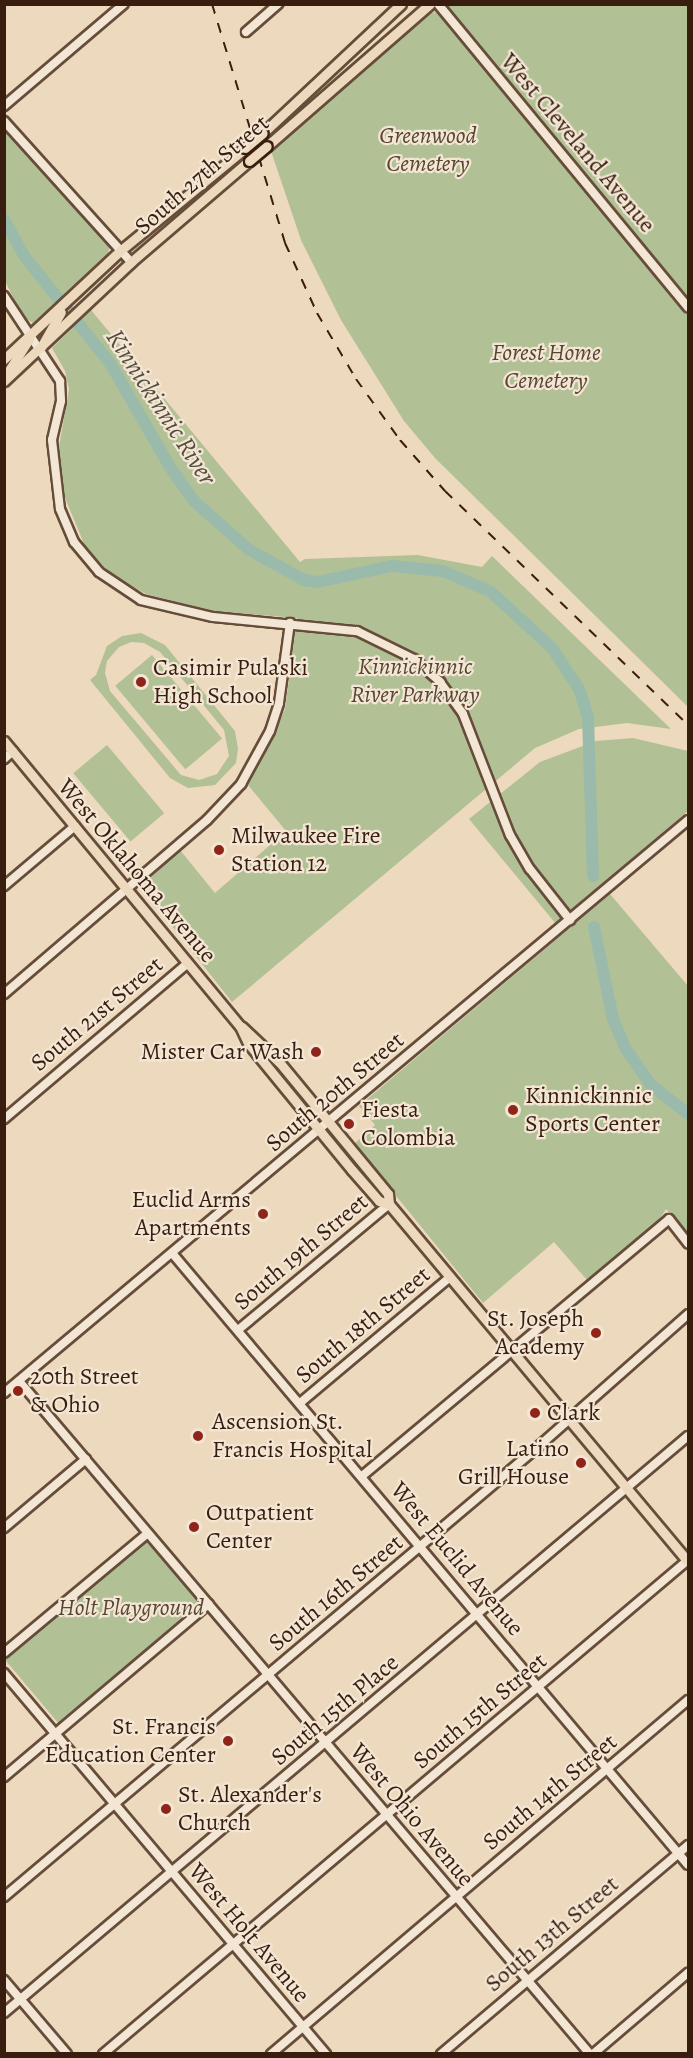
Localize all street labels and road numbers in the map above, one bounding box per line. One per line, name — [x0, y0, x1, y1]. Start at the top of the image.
street label: West Cleveland Avenue — [494, 47, 662, 239]
street label: South 27th Street — [129, 109, 275, 241]
street label: West Oklahoma Avenue — [52, 773, 222, 969]
street label: South 21st Street — [25, 950, 169, 1078]
street label: South 20th Street — [260, 1026, 410, 1158]
street label: South 19th Street — [228, 1188, 374, 1316]
street label: South 18th Street — [290, 1260, 436, 1390]
street label: West Euclid Avenue — [384, 1476, 530, 1642]
street label: South 16th Street — [263, 1528, 409, 1658]
street label: South 15th Street — [407, 1647, 553, 1775]
street label: South 15th Place — [265, 1648, 405, 1772]
street label: South 14th Street — [477, 1728, 623, 1856]
street label: West Ohio Avenue — [344, 1738, 480, 1892]
street label: West Holt Avenue — [182, 1857, 316, 2009]
street label: South 13th Street — [479, 1870, 625, 1998]

